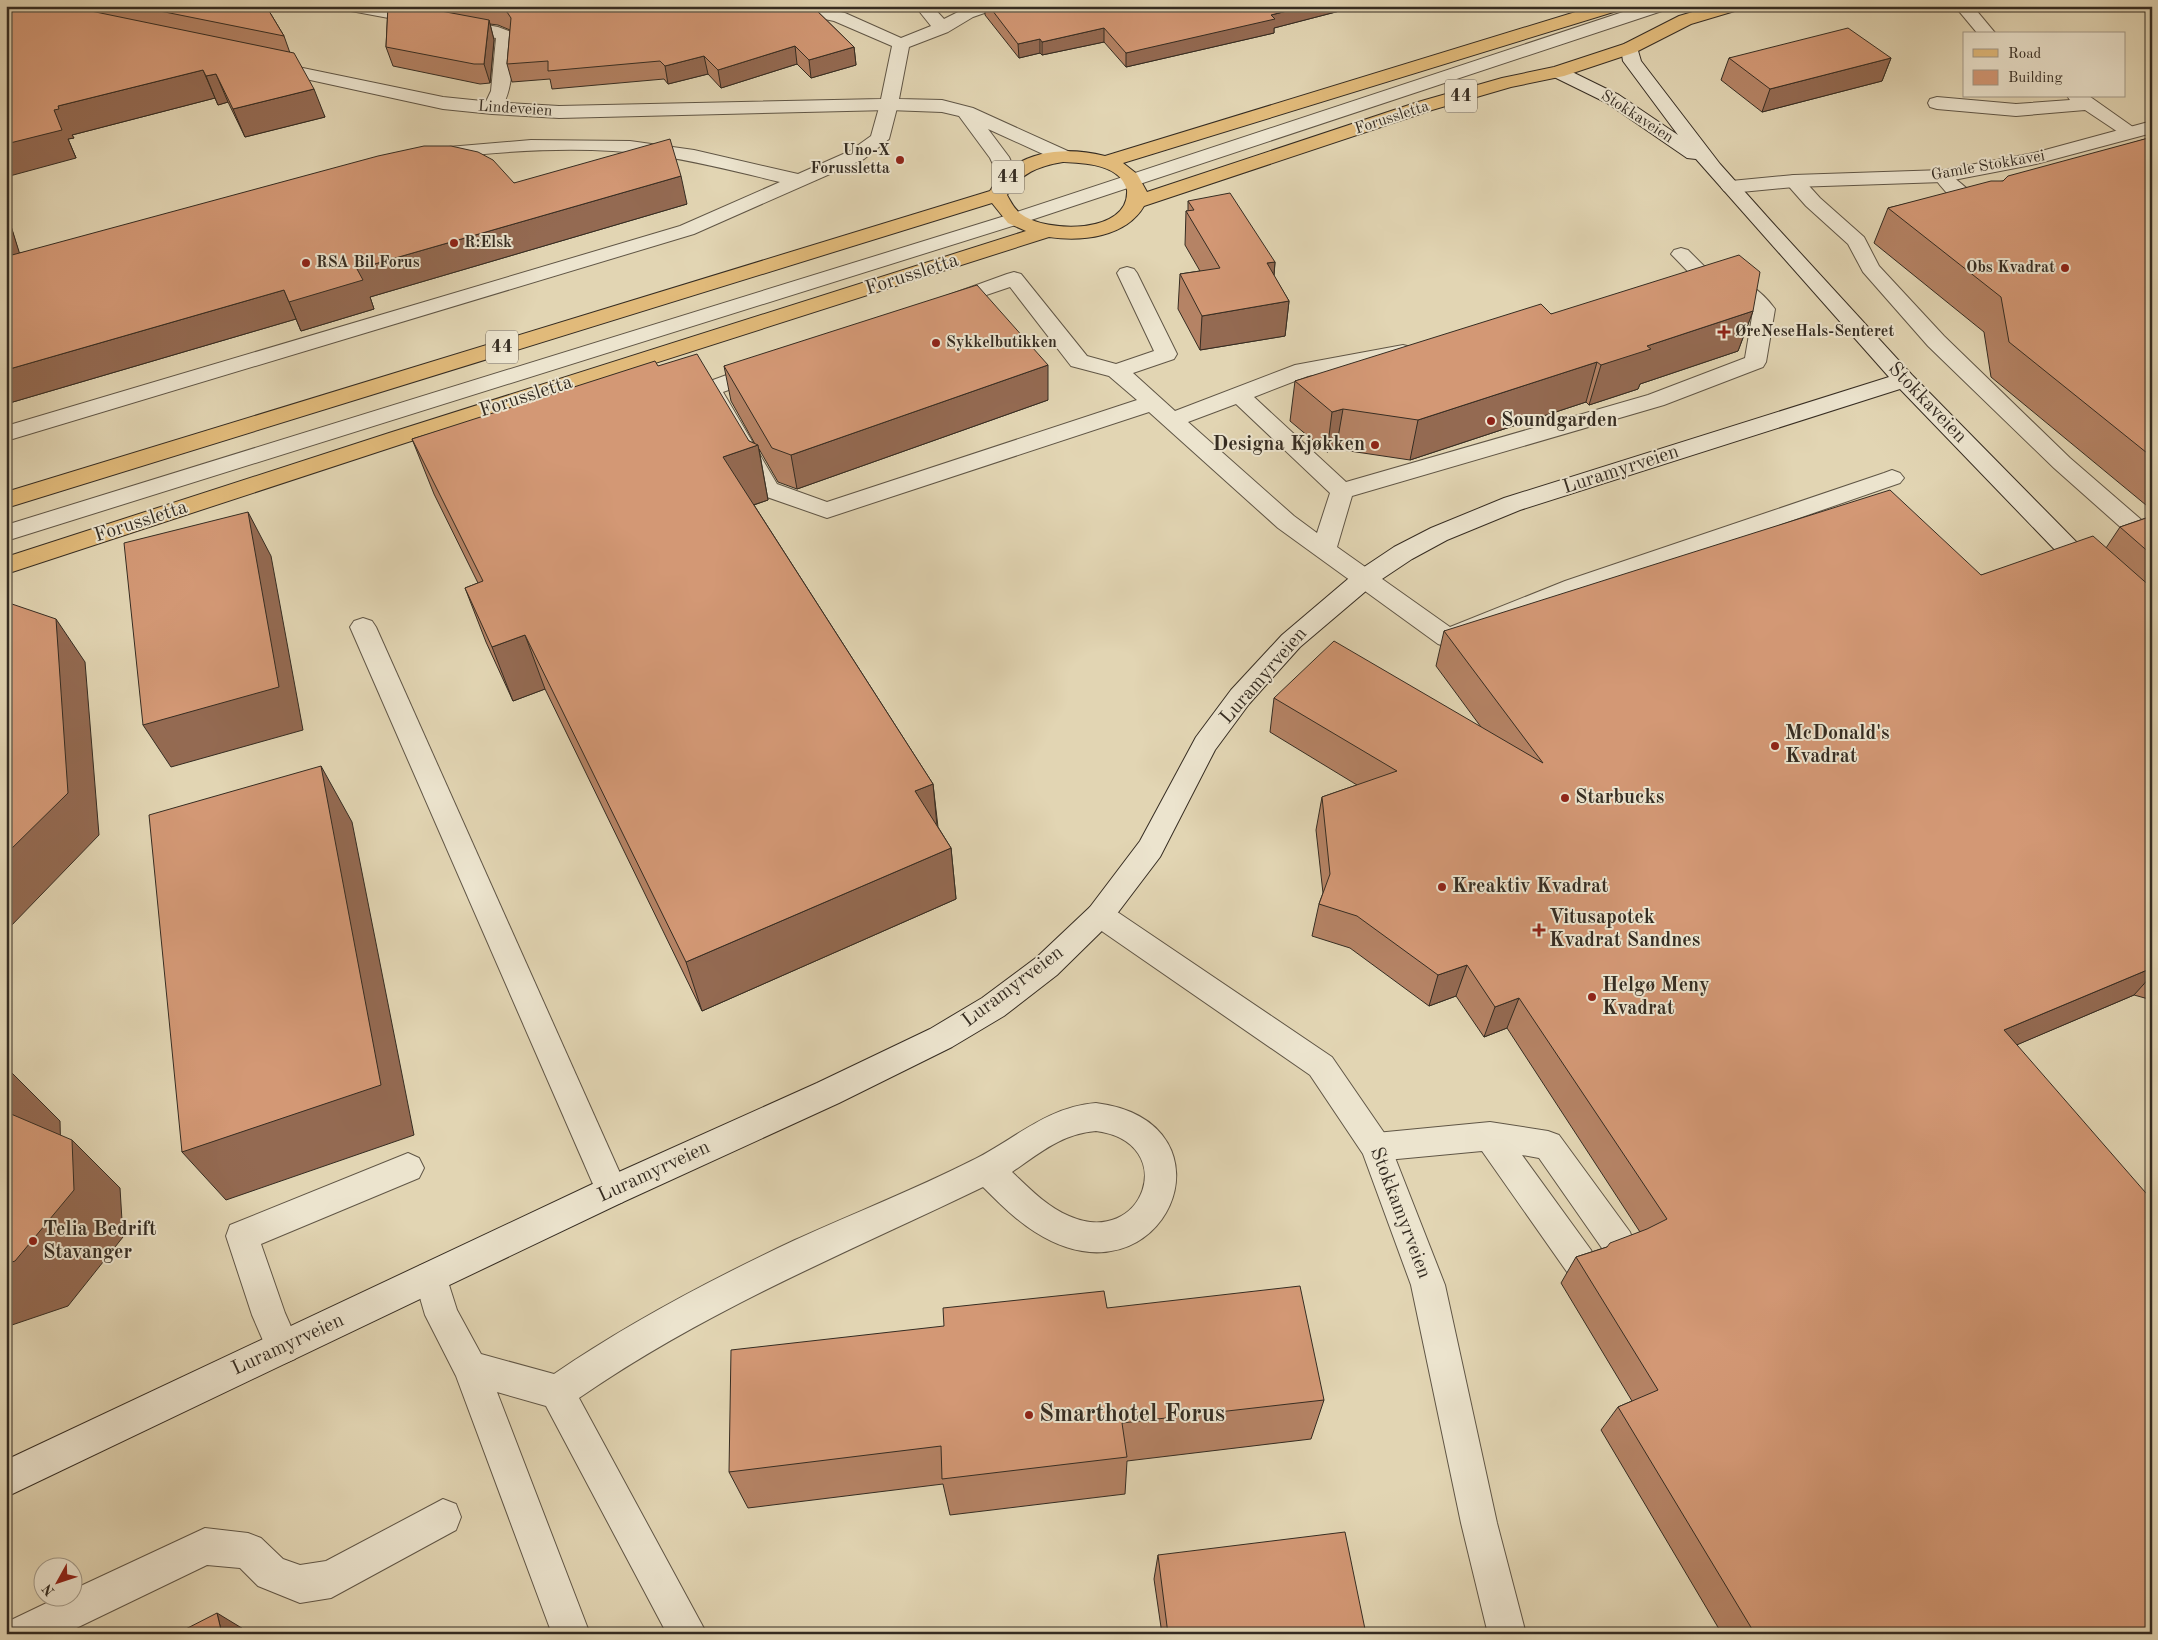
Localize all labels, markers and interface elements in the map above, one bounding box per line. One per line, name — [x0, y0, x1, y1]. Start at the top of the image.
legend — [1963, 32, 2126, 98]
text: Road — [2008, 47, 2042, 62]
text: Building — [2008, 71, 2063, 86]
road number: 44 — [1445, 80, 1477, 112]
street label: Stokkaveien — [1598, 88, 1676, 146]
street label: Lindeveien — [477, 98, 553, 120]
street label: Forussletta — [1353, 98, 1431, 138]
place label: Uno-X Forussletta — [810, 143, 890, 177]
street label: Gamle Stokkavei — [1930, 148, 2046, 184]
marker: Uno-X Forussletta — [894, 154, 906, 166]
road number: 44 — [992, 160, 1024, 193]
place label: R:Elsk — [464, 235, 512, 251]
marker: R:Elsk — [448, 237, 460, 249]
street label: Forussletta — [863, 251, 961, 299]
place label: RSA Bil Forus — [316, 255, 420, 271]
marker: RSA Bil Forus — [300, 257, 312, 269]
place label: Obs Kvadrat — [1966, 260, 2055, 276]
marker: Obs Kvadrat — [2059, 262, 2071, 274]
place label: ØreNeseHals-Senteret — [1735, 324, 1894, 340]
marker: ØreNeseHals-Senteret — [1717, 325, 1731, 339]
road number: 44 — [486, 331, 518, 364]
place label: Sykkelbutikken — [946, 335, 1057, 351]
marker: Sykkelbutikken — [930, 337, 942, 349]
street label: Stokkaveien — [1884, 359, 1970, 447]
street label: Forussletta — [477, 373, 575, 421]
place label: Soundgarden — [1501, 411, 1618, 431]
marker: Soundgarden — [1485, 415, 1497, 427]
place label: Designa Kjøkken — [1213, 435, 1365, 455]
marker: Designa Kjøkken — [1369, 439, 1381, 451]
street label: Luramyrveien — [1560, 442, 1682, 498]
street label: Forussletta — [92, 498, 190, 546]
street label: Luramyrveien — [1217, 624, 1311, 728]
place label: McDonald's Kvadrat — [1785, 724, 1890, 767]
marker: McDonald's Kvadrat — [1769, 740, 1781, 752]
place label: Starbucks — [1575, 788, 1664, 808]
marker: Starbucks — [1559, 792, 1571, 804]
place label: Kreaktiv Kvadrat — [1452, 877, 1608, 897]
marker: Kreaktiv Kvadrat — [1436, 881, 1448, 893]
place label: Vitusapotek Kvadrat Sandnes — [1549, 908, 1700, 951]
marker: Vitusapotek Kvadrat Sandnes — [1533, 924, 1545, 936]
street label: Luramyrveien — [959, 942, 1068, 1031]
place label: Helgø Meny Kvadrat — [1602, 976, 1710, 1019]
marker: Helgø Meny Kvadrat — [1586, 991, 1598, 1003]
street label: Luramyrveien — [595, 1137, 713, 1207]
street label: Stokkamyrveien — [1366, 1145, 1434, 1282]
place label: Telia Bedrift Stavanger — [43, 1220, 157, 1263]
marker: Telia Bedrift Stavanger — [27, 1235, 39, 1247]
street label: Luramyrveien — [229, 1310, 347, 1380]
place label: Smarthotel Forus — [1039, 1403, 1225, 1427]
marker: Smarthotel Forus — [1023, 1409, 1035, 1421]
north arrow — [32, 1558, 82, 1608]
text: N — [40, 1581, 58, 1598]

